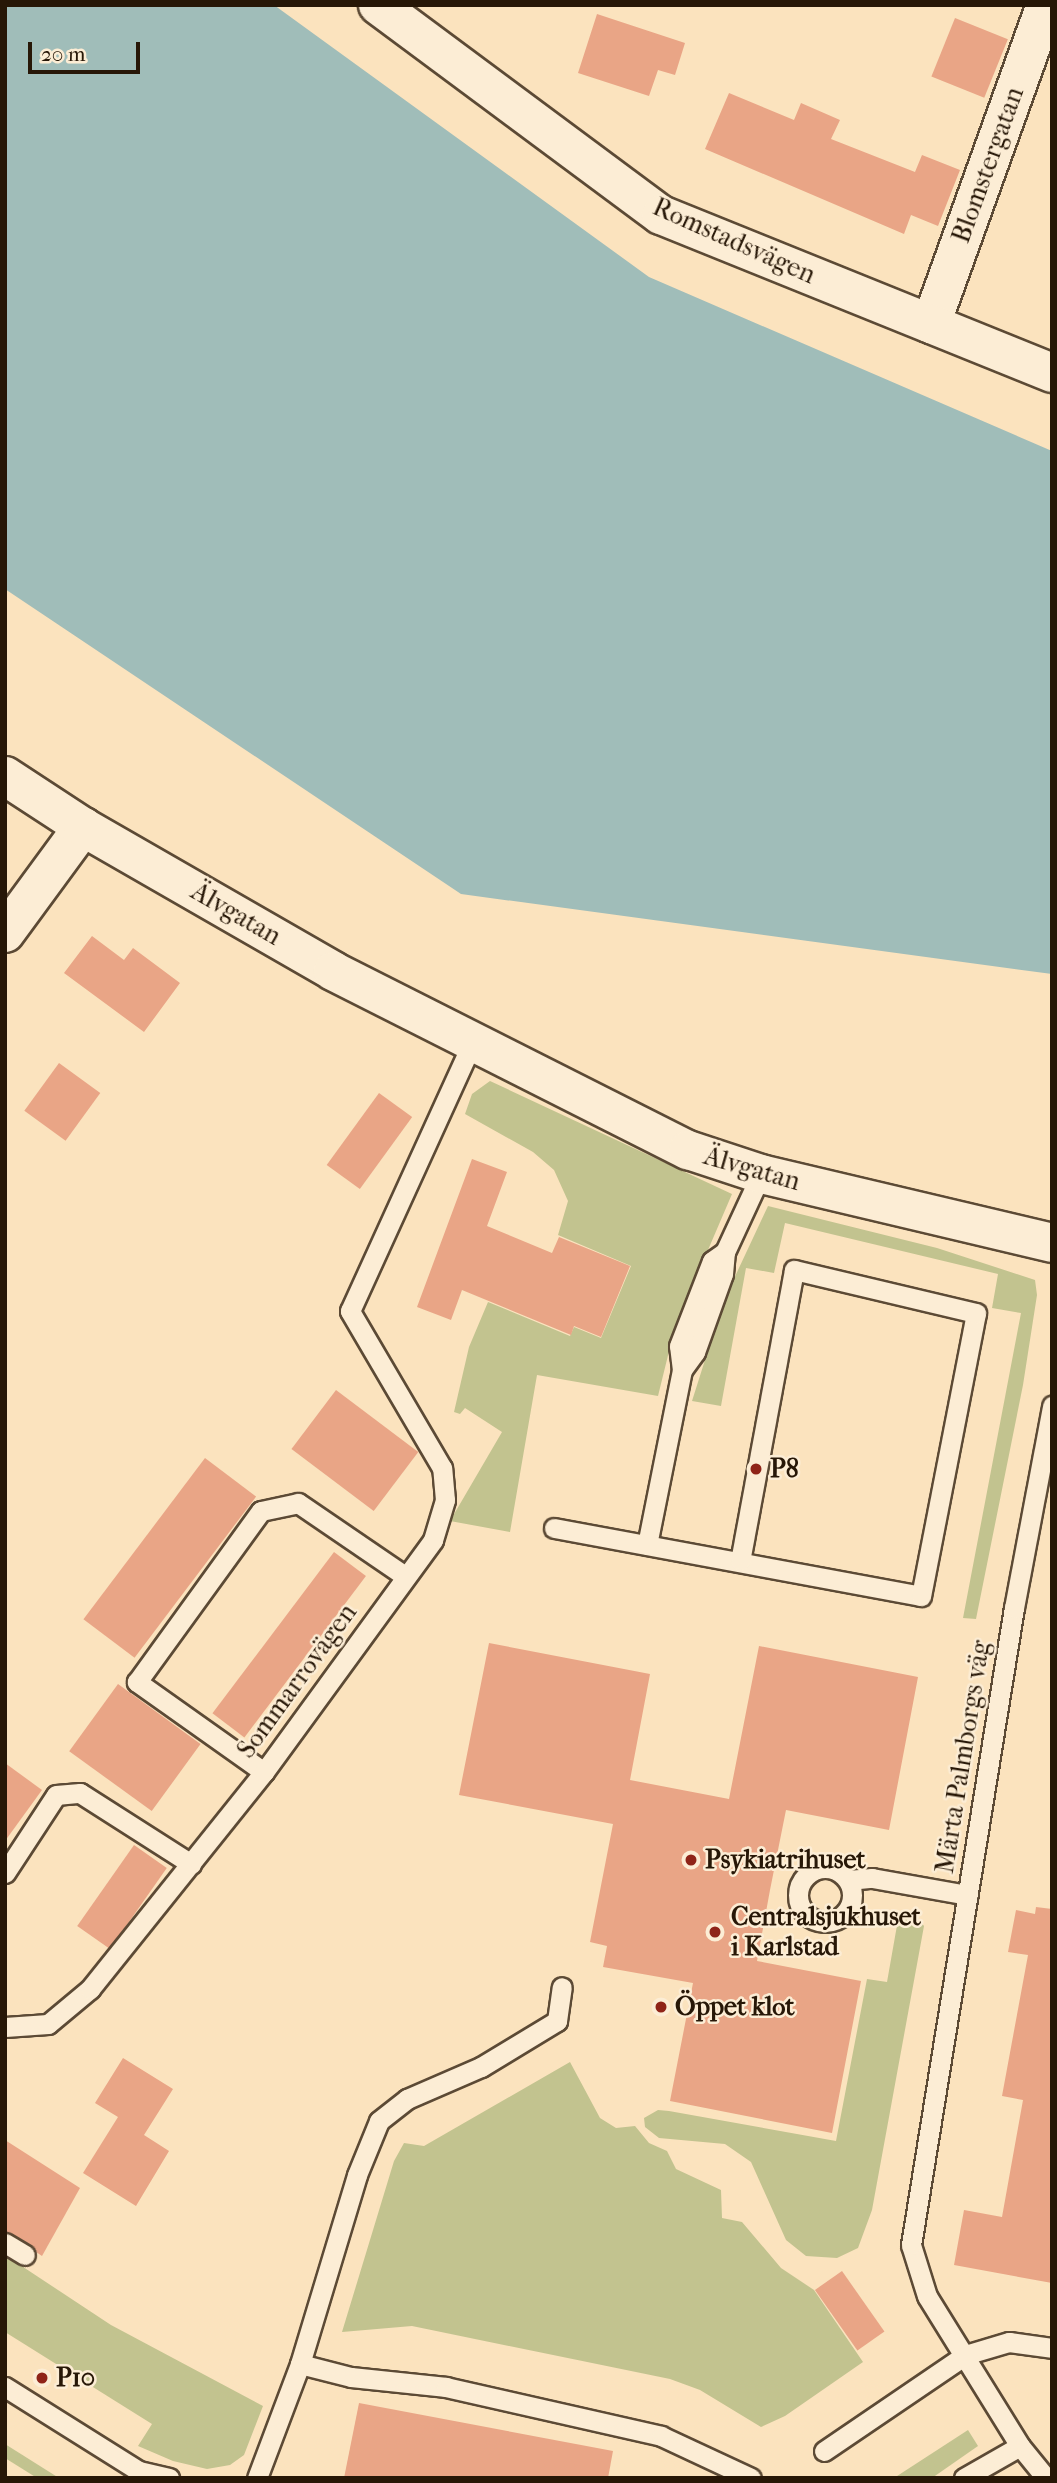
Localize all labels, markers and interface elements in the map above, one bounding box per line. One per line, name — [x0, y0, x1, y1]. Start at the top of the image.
scale bar — [32, 28, 144, 72]
text: 20 m — [41, 42, 85, 66]
street label: Blomstergatan — [945, 83, 1031, 247]
street label: Romstadsvägen — [648, 191, 820, 291]
street label: Älvgatan — [185, 876, 287, 952]
street label: Älvgatan — [700, 1140, 804, 1198]
place label: P8 — [770, 1453, 799, 1485]
marker: P8 — [748, 1461, 764, 1477]
street label: Sommarrovägen — [231, 1598, 363, 1764]
street label: Märta Palmborgs väg — [929, 1638, 997, 1876]
place label: Psykiatrihuset — [705, 1844, 866, 1876]
marker: Psykiatrihuset — [683, 1852, 699, 1868]
place label: Centralsjukhuset i Karlstad — [731, 1901, 921, 1962]
marker: Centralsjukhuset i Karlstad — [705, 1922, 725, 1942]
place label: Öppet klot — [675, 1991, 795, 2023]
marker: Öppet klot — [653, 1999, 669, 2015]
place label: P10 — [56, 2362, 95, 2394]
marker: P10 — [34, 2370, 50, 2386]

